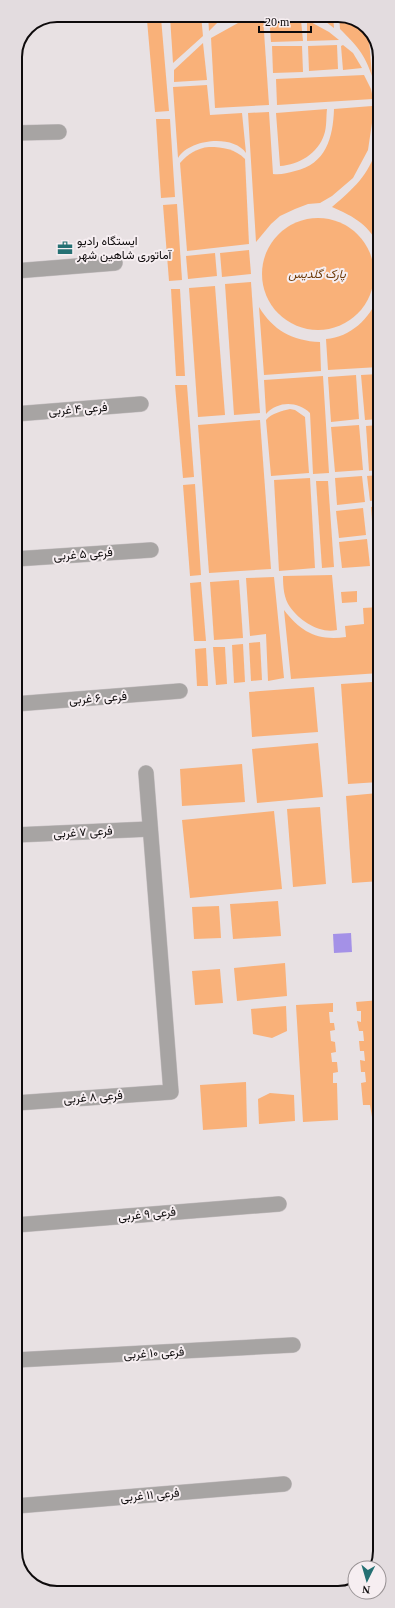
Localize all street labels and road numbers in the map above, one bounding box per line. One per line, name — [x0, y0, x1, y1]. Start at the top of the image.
street label: فرعی ۴ غربی — [48, 400, 108, 419]
street label: فرعی ۵ غربی — [53, 545, 113, 564]
street label: فرعی ۶ غربی — [69, 689, 128, 708]
street label: فرعی ۷ غربی — [53, 823, 113, 842]
street label: فرعی ۸ غربی — [63, 1088, 123, 1107]
street label: فرعی ۹ غربی — [117, 1204, 177, 1225]
street label: فرعی ۱۰ غربی — [123, 1344, 185, 1363]
street label: فرعی ۱۱ غربی — [120, 1485, 180, 1506]

